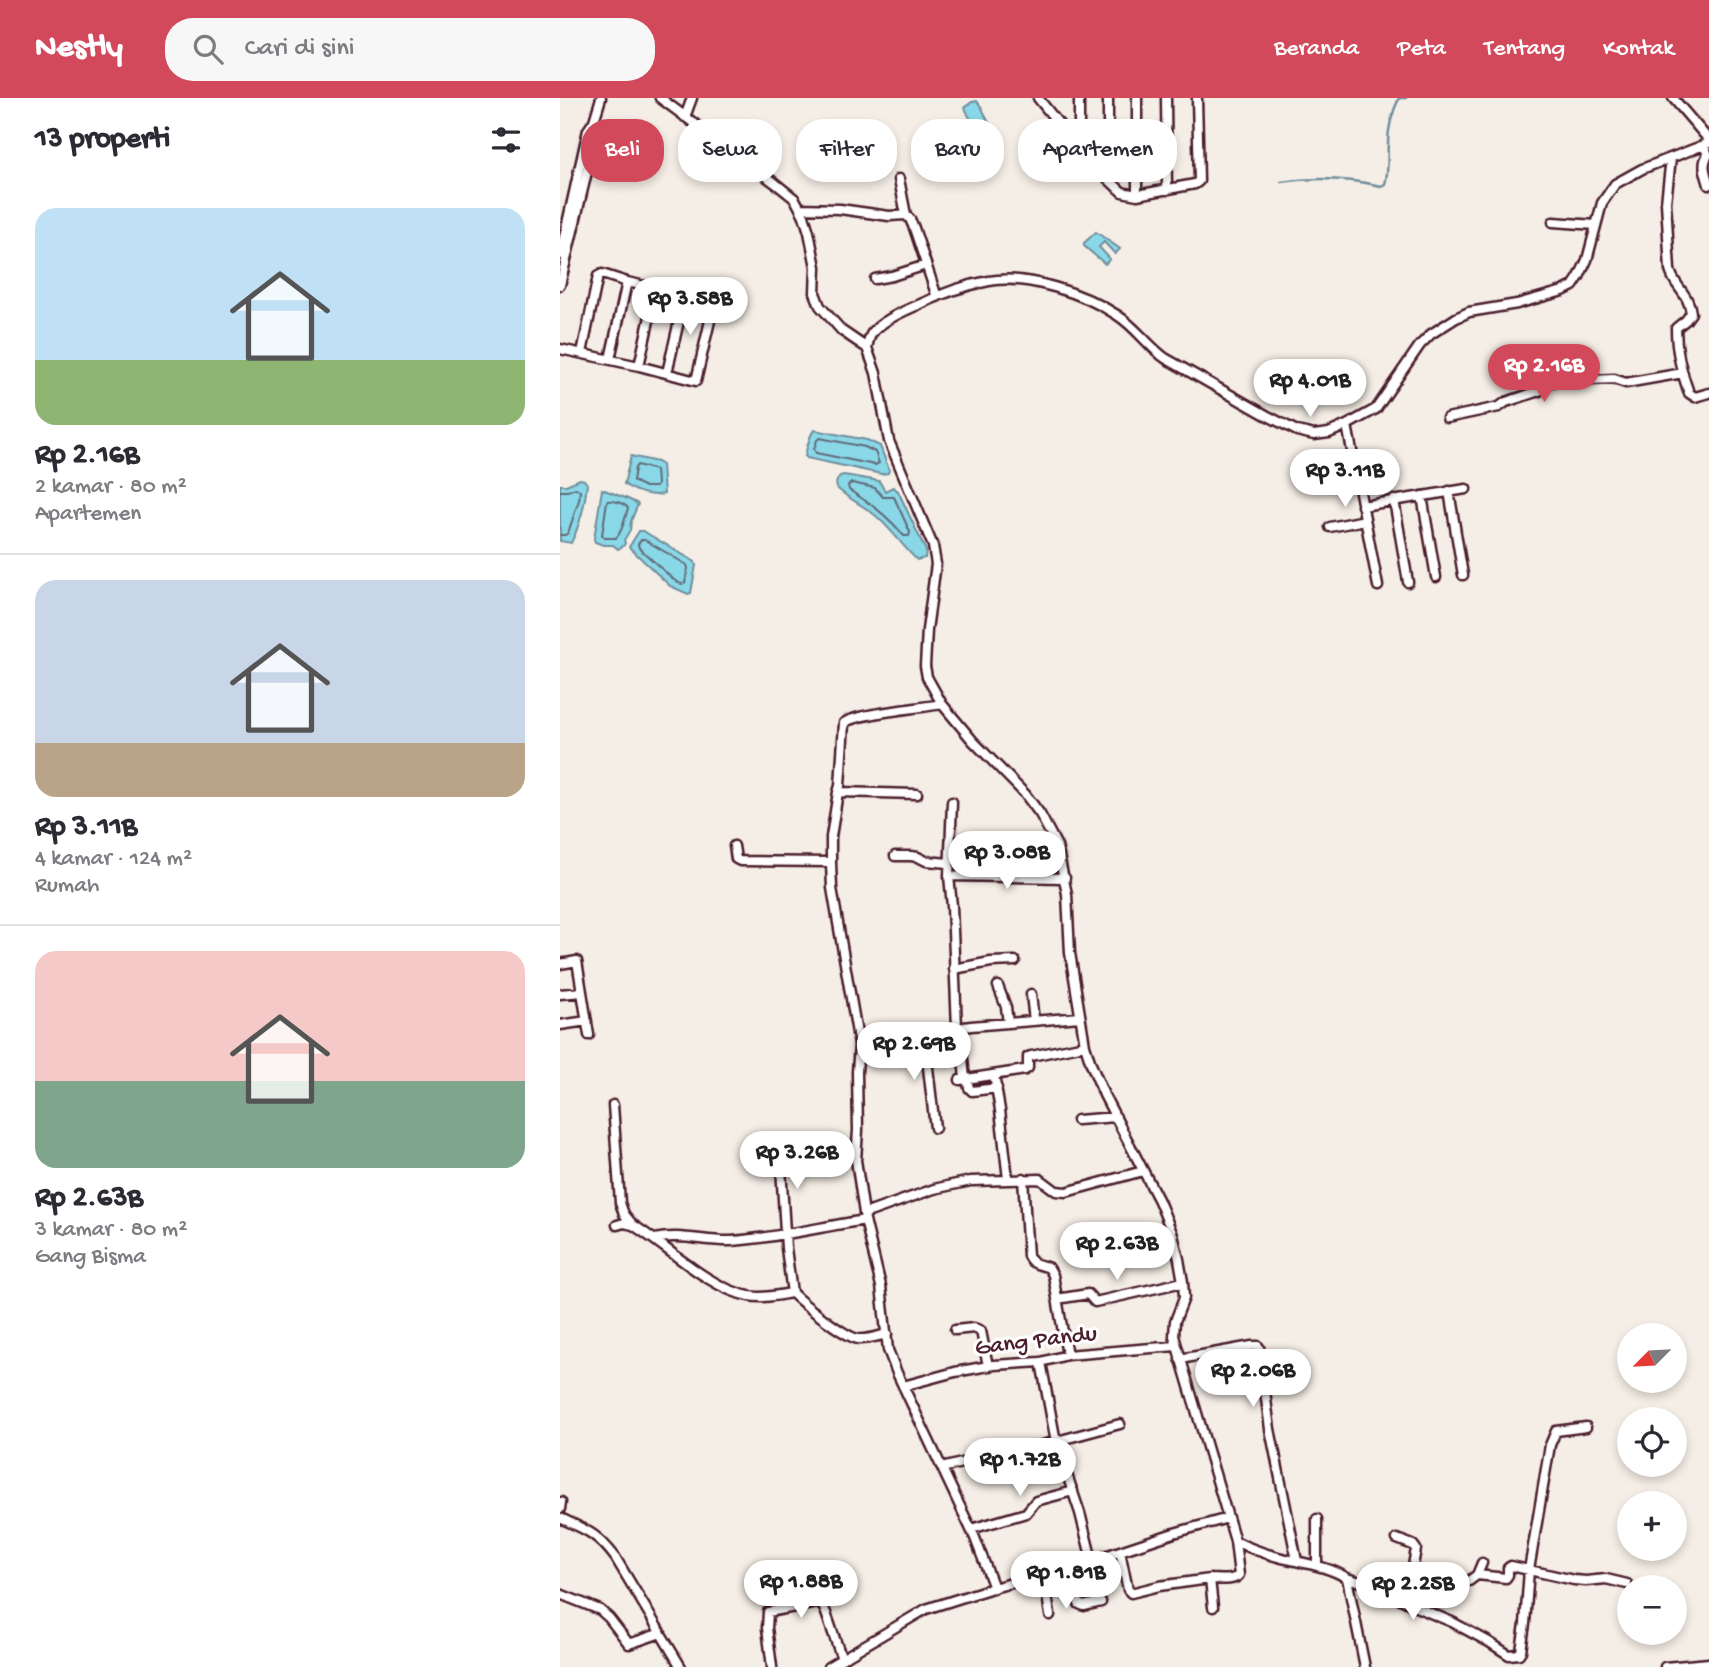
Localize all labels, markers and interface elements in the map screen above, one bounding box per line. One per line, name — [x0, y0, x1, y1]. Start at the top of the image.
search box — [165, 18, 655, 81]
text: Nestly — [35, 30, 123, 68]
icon: search — [189, 30, 227, 68]
text: Cari di sini — [245, 34, 354, 65]
text: Beranda — [1274, 35, 1359, 64]
text: Peta — [1397, 35, 1446, 64]
text: Tentang — [1484, 35, 1565, 64]
text: Kontak — [1603, 35, 1674, 64]
chip: Beli — [581, 119, 664, 182]
chip: Sewa — [678, 119, 782, 182]
chip: Filter — [796, 119, 897, 182]
chip: Baru — [911, 119, 1004, 182]
chip: Apartemen — [1018, 119, 1177, 182]
icon: filters — [487, 121, 525, 159]
text: 13 properti — [35, 123, 170, 158]
icon: home — [217, 253, 343, 379]
pin: Rp 3.58B — [618, 278, 762, 337]
text: Rp 3.58B — [648, 286, 732, 313]
pin: Rp 2.16B — [1472, 344, 1616, 404]
text: Rp 2.16B — [1504, 353, 1584, 380]
pin: Rp 4.01B — [1238, 360, 1382, 419]
text: Rp 4.01B — [1269, 368, 1351, 395]
text: Rp 2.16B — [35, 439, 139, 474]
pin: Rp 3.11B — [1273, 450, 1417, 509]
text: Rp 3.11B — [1306, 458, 1384, 485]
text: 2 kamar · 80 m² — [35, 474, 187, 501]
text: Apartemen — [35, 501, 141, 528]
icon: home — [217, 625, 343, 751]
text: Rp 3.11B — [35, 811, 137, 846]
pin: Rp 3.08B — [935, 832, 1079, 891]
text: Rp 3.08B — [964, 840, 1050, 867]
text: 4 kamar · 124 m² — [35, 846, 192, 873]
text: Rumah — [35, 873, 99, 900]
icon: home — [217, 996, 343, 1122]
pin: Rp 2.69B — [842, 1023, 986, 1082]
text: Rp 2.69B — [873, 1031, 955, 1058]
pin: Rp 3.26B — [725, 1132, 869, 1191]
text: Rp 3.26B — [756, 1140, 838, 1167]
text: Rp 2.63B — [35, 1182, 143, 1217]
text: 3 kamar · 80 m² — [35, 1217, 187, 1244]
pin: Rp 2.63B — [1045, 1222, 1189, 1282]
text: Rp 2.63B — [1076, 1231, 1158, 1258]
text: Gang Bisma — [35, 1244, 146, 1271]
street label: Gang Pandu — [973, 1320, 1099, 1364]
north arrow — [1617, 1323, 1687, 1393]
map controls — [1617, 1323, 1687, 1645]
pin: Rp 2.06B — [1181, 1350, 1325, 1409]
text: Rp 2.06B — [1211, 1358, 1295, 1385]
button: locate — [1617, 1407, 1687, 1477]
pin: Rp 1.72B — [948, 1438, 1092, 1498]
text: Rp 1.72B — [980, 1447, 1060, 1474]
button: + — [1617, 1491, 1687, 1561]
pin: Rp 1.81B — [994, 1552, 1138, 1611]
pin: Rp 1.88B — [729, 1560, 873, 1620]
text: Rp 1.81B — [1027, 1560, 1105, 1587]
pin: Rp 2.25B — [1341, 1562, 1485, 1622]
text: Rp 1.88B — [760, 1569, 842, 1596]
text: Rp 2.25B — [1372, 1571, 1454, 1598]
button: − — [1617, 1575, 1687, 1645]

